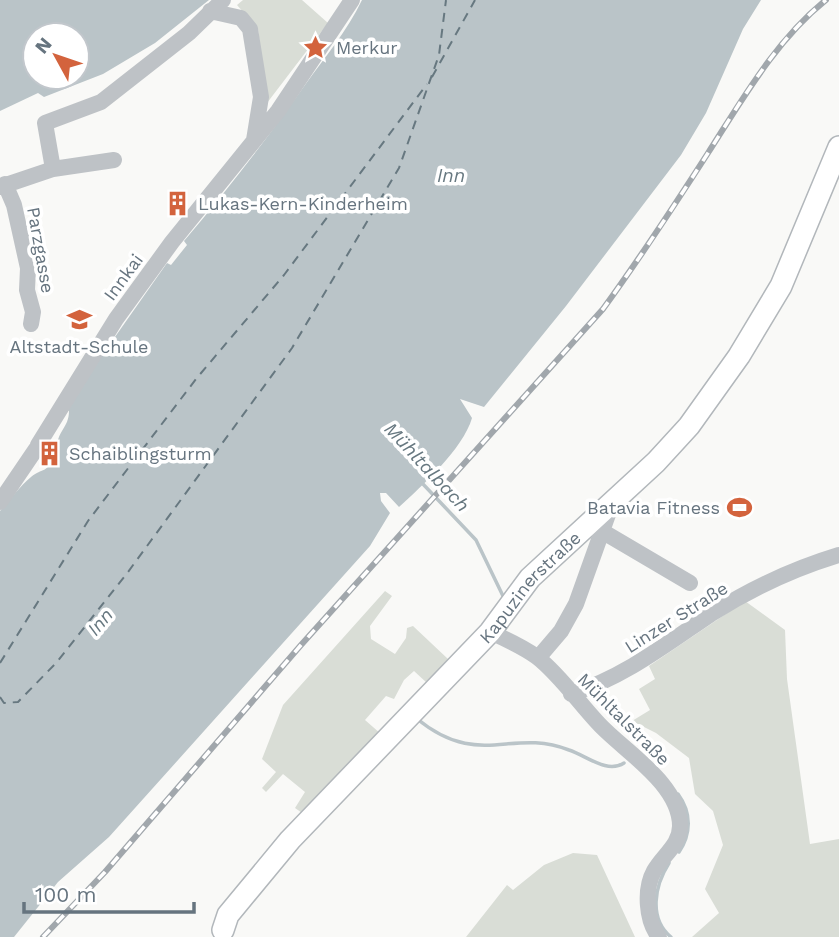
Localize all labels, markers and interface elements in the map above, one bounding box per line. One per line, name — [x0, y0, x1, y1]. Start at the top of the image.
north arrow — [21, 21, 91, 91]
text: N — [30, 33, 57, 58]
place icon: Merkur — [302, 33, 330, 61]
place label: Merkur — [336, 37, 398, 58]
water label: Inn — [437, 164, 465, 187]
building icon: Lukas-Kern-Kinderheim — [164, 189, 192, 217]
place label: Lukas-Kern-Kinderheim — [198, 193, 408, 214]
street label: Parzgasse — [23, 205, 59, 295]
street label: Innkai — [99, 250, 147, 304]
school or university icon: Altstadt-Schule — [65, 305, 93, 333]
place label: Altstadt-Schule — [10, 336, 148, 357]
water label: Mühltalbach — [380, 417, 474, 517]
building icon: Schaiblingsturm — [35, 439, 63, 467]
place label: Schaiblingsturm — [69, 443, 212, 464]
sports icon: Batavia Fitness — [726, 493, 754, 521]
place label: Batavia Fitness — [587, 497, 720, 518]
street label: Kapuzinerstraße — [475, 527, 585, 647]
street label: Linzer Straße — [621, 577, 731, 657]
water label: Inn — [82, 604, 118, 640]
street label: Mühltalstraße — [574, 669, 674, 769]
scale bar — [24, 870, 194, 914]
text: 100 m — [35, 882, 97, 907]

